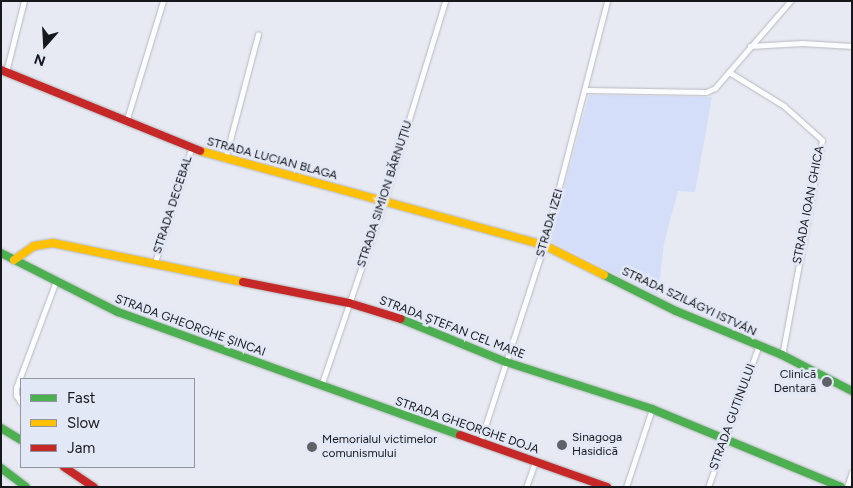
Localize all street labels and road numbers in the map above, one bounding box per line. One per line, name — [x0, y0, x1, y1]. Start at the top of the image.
street label: STRADA SIMION BĂRNUȚIU — [354, 119, 416, 269]
street label: STRADA LUCIAN BLAGA — [205, 135, 339, 183]
street label: STRADA IOAN GHICA — [790, 145, 828, 265]
street label: STRADA DECEBAL — [150, 154, 196, 256]
street label: STRADA IZEI — [533, 187, 567, 259]
street label: STRADA SZILÁGYI ISTVÁN — [619, 264, 759, 340]
street label: STRADA GHEORGHE ȘINCAI — [113, 292, 267, 360]
street label: STRADA ȘTEFAN CEL MARE — [377, 294, 527, 362]
street label: STRADA GUTINULUI — [707, 362, 759, 472]
street label: STRADA GHEORGHE DOJA — [393, 395, 541, 457]

